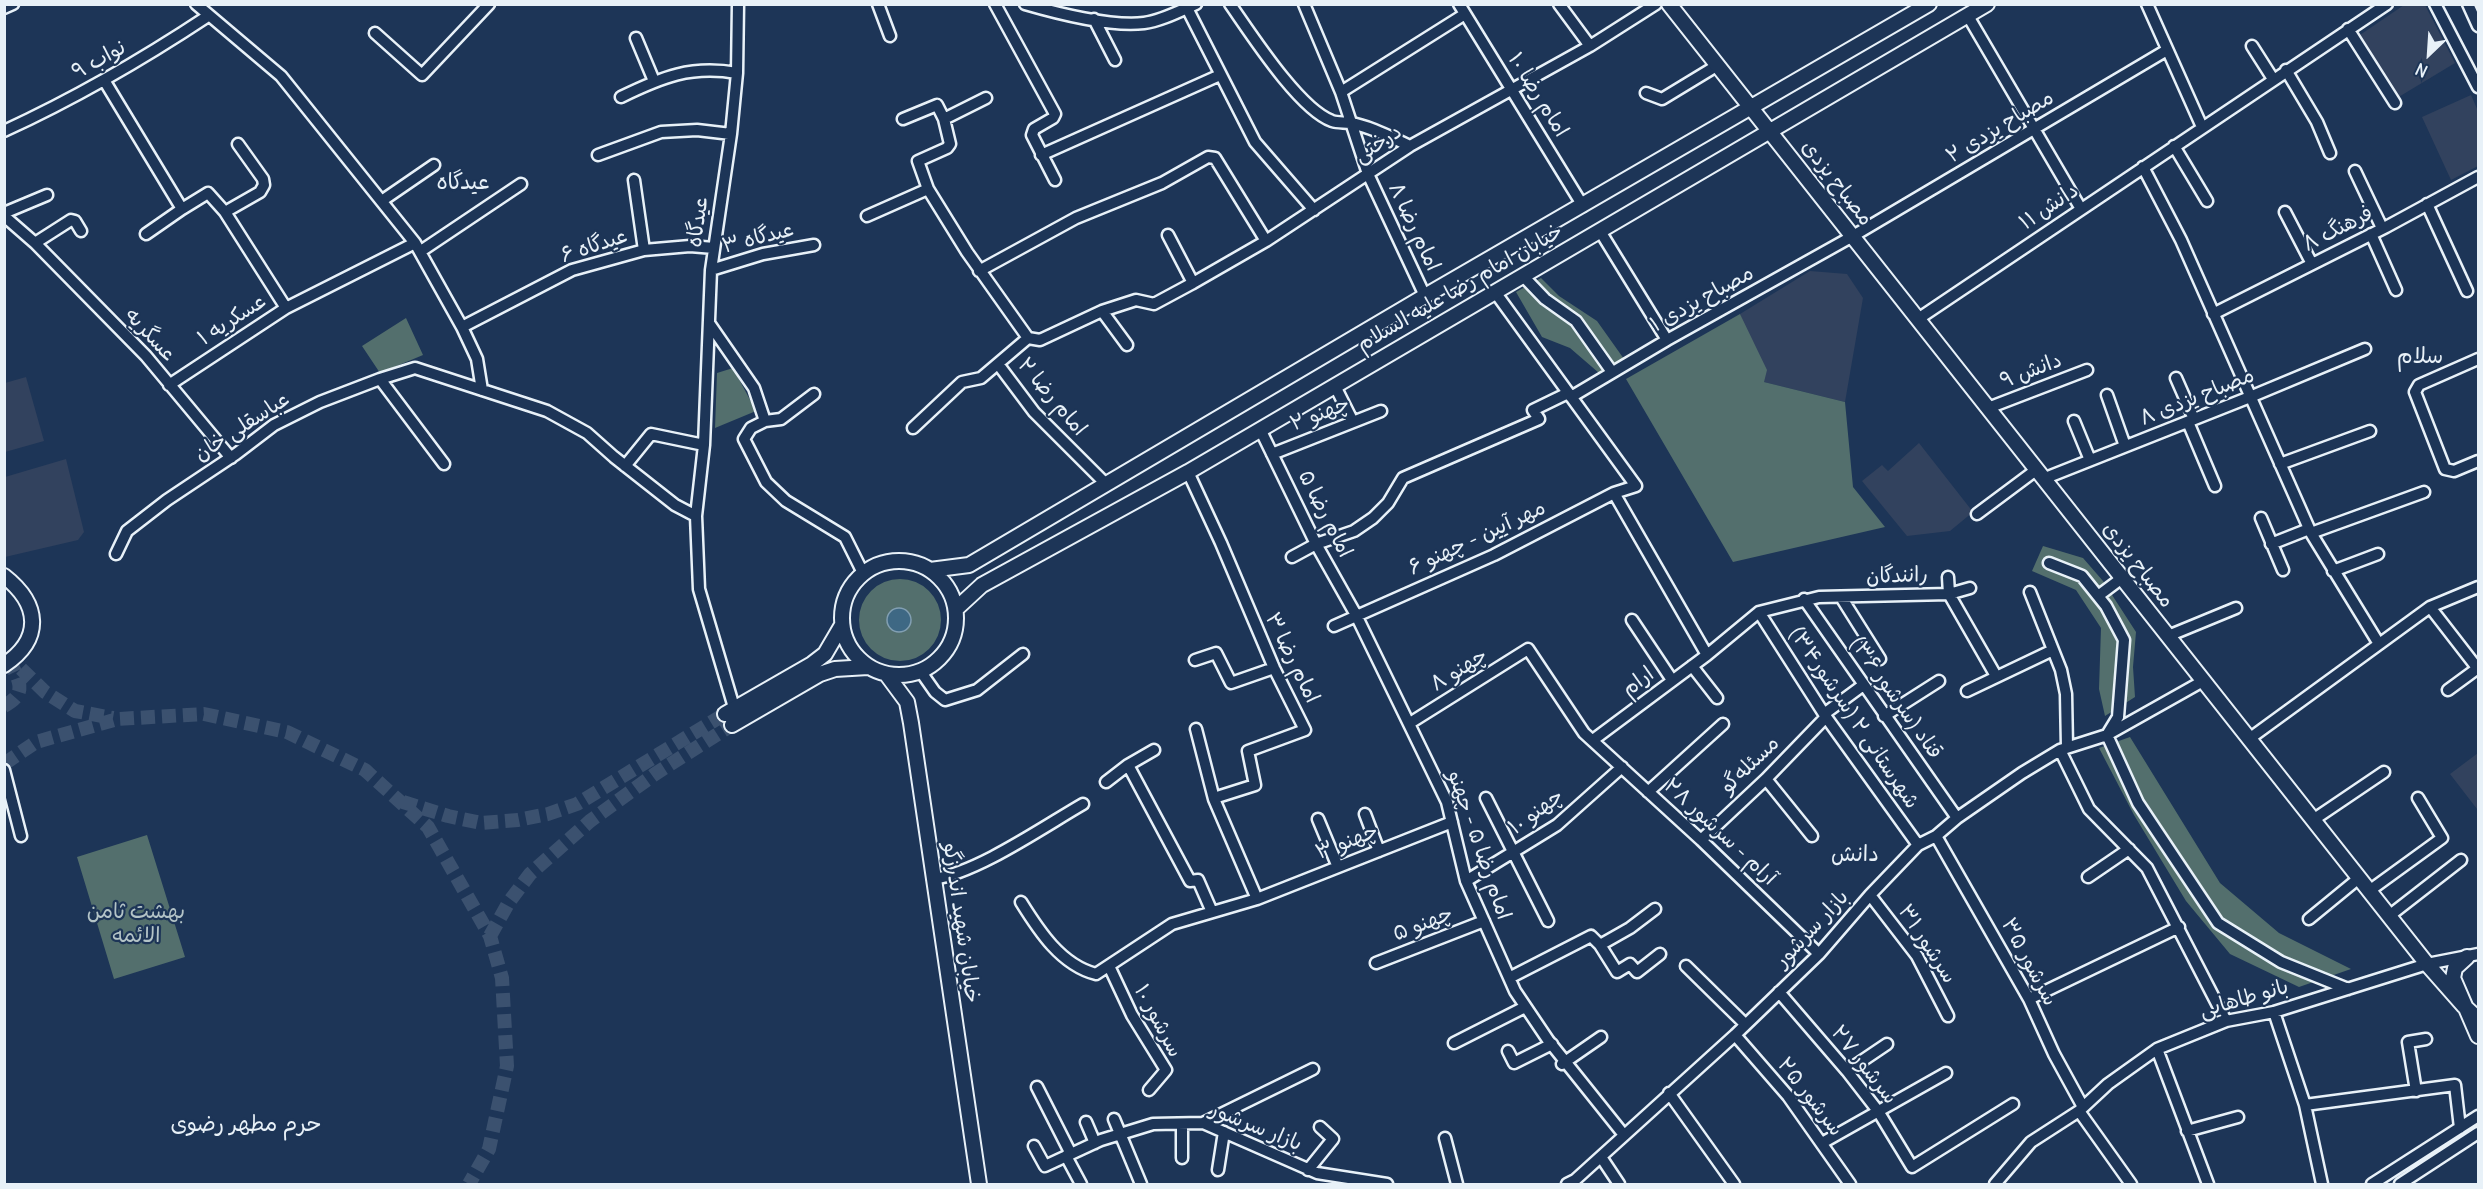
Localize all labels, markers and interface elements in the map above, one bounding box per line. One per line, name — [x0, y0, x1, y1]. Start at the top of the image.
north arrow — [2399, 24, 2459, 84]
street label: نواب ۹ — [68, 35, 130, 85]
street label: امام رضا ۱۰ — [1502, 48, 1574, 142]
text: N — [2412, 59, 2431, 82]
street label: مصباح یزدی ۲ — [1942, 85, 2058, 169]
street label: درختی — [1349, 119, 1407, 169]
street label: مصباح یزدی — [1796, 135, 1878, 231]
district label: عیدگاه — [436, 170, 490, 196]
street label: دانش ۱۱ — [2015, 178, 2083, 236]
street label: امام رضا ۸ — [1383, 179, 1445, 275]
street label: عیدگاه — [682, 195, 714, 249]
street label: فرهنگ ۸ — [2299, 201, 2377, 257]
street label: عیدگاه ۳ — [720, 217, 796, 259]
street label: خیابان امام رضا علیه السلام — [1352, 219, 1568, 357]
street label: عیدگاه ۶ — [558, 223, 630, 269]
street label: مصباح یزدی ۱ — [1646, 260, 1758, 338]
street label: عسکریه ۱ — [193, 289, 271, 351]
street label: عسگریه — [119, 303, 181, 367]
district label: سلام — [2397, 344, 2443, 370]
street label: دانش ۹ — [1997, 348, 2065, 394]
street label: امام رضا ۲ — [1012, 353, 1092, 441]
street label: مصباح یزدی ۸ — [2136, 363, 2258, 431]
street label: عباسقلی خان — [190, 387, 294, 467]
street label: چهنو ۲ — [1287, 391, 1353, 437]
street label: امام رضا ۵ — [1292, 466, 1358, 562]
street label: مهر آیین - چهنو ۶ — [1404, 495, 1550, 581]
street label: مصباح یزدی — [2097, 517, 2179, 613]
street label: رانندگان — [1866, 562, 1928, 590]
street label: امام رضا ۳ — [1259, 609, 1325, 707]
street label: شهرستانی ۲ (سرشور۳۴) — [1784, 622, 1924, 814]
street label: قناد (سرشور ۳۶) — [1845, 632, 1947, 764]
street label: چهنو ۸ — [1426, 643, 1492, 697]
street label: ارام — [1617, 662, 1659, 702]
street label: مسئله‌گو — [1715, 731, 1785, 799]
street label: امام رضا ۵ - چهنو — [1442, 767, 1516, 923]
street label: آرام - سرشور ۲۸ — [1658, 773, 1782, 891]
street label: چهنو ۱۰ — [1503, 784, 1569, 840]
street label: چهنو ۳ — [1312, 819, 1382, 865]
street label: خیابان شهید اندرزگو — [937, 841, 985, 1005]
district label: دانش — [1831, 842, 1879, 868]
street label: بازار سرشور — [1770, 885, 1854, 973]
park label: بهشت ثامن الائمه — [87, 899, 185, 949]
street label: سرشور ۳۱ — [1892, 900, 1962, 988]
street label: چهنو ۵ — [1389, 901, 1457, 947]
street label: سرشور ۳۵ — [1995, 914, 2063, 1010]
street label: بانو طاهایی — [2197, 974, 2291, 1024]
street label: سرشور ۱۰ — [1128, 980, 1188, 1062]
street label: سرشور ۲۷ — [1825, 1021, 1903, 1109]
street label: سرشور ۲۵ — [1771, 1053, 1849, 1141]
street label: بازار سرشور — [1206, 1097, 1306, 1157]
district label: حرم مطهر رضوی — [170, 1112, 322, 1138]

